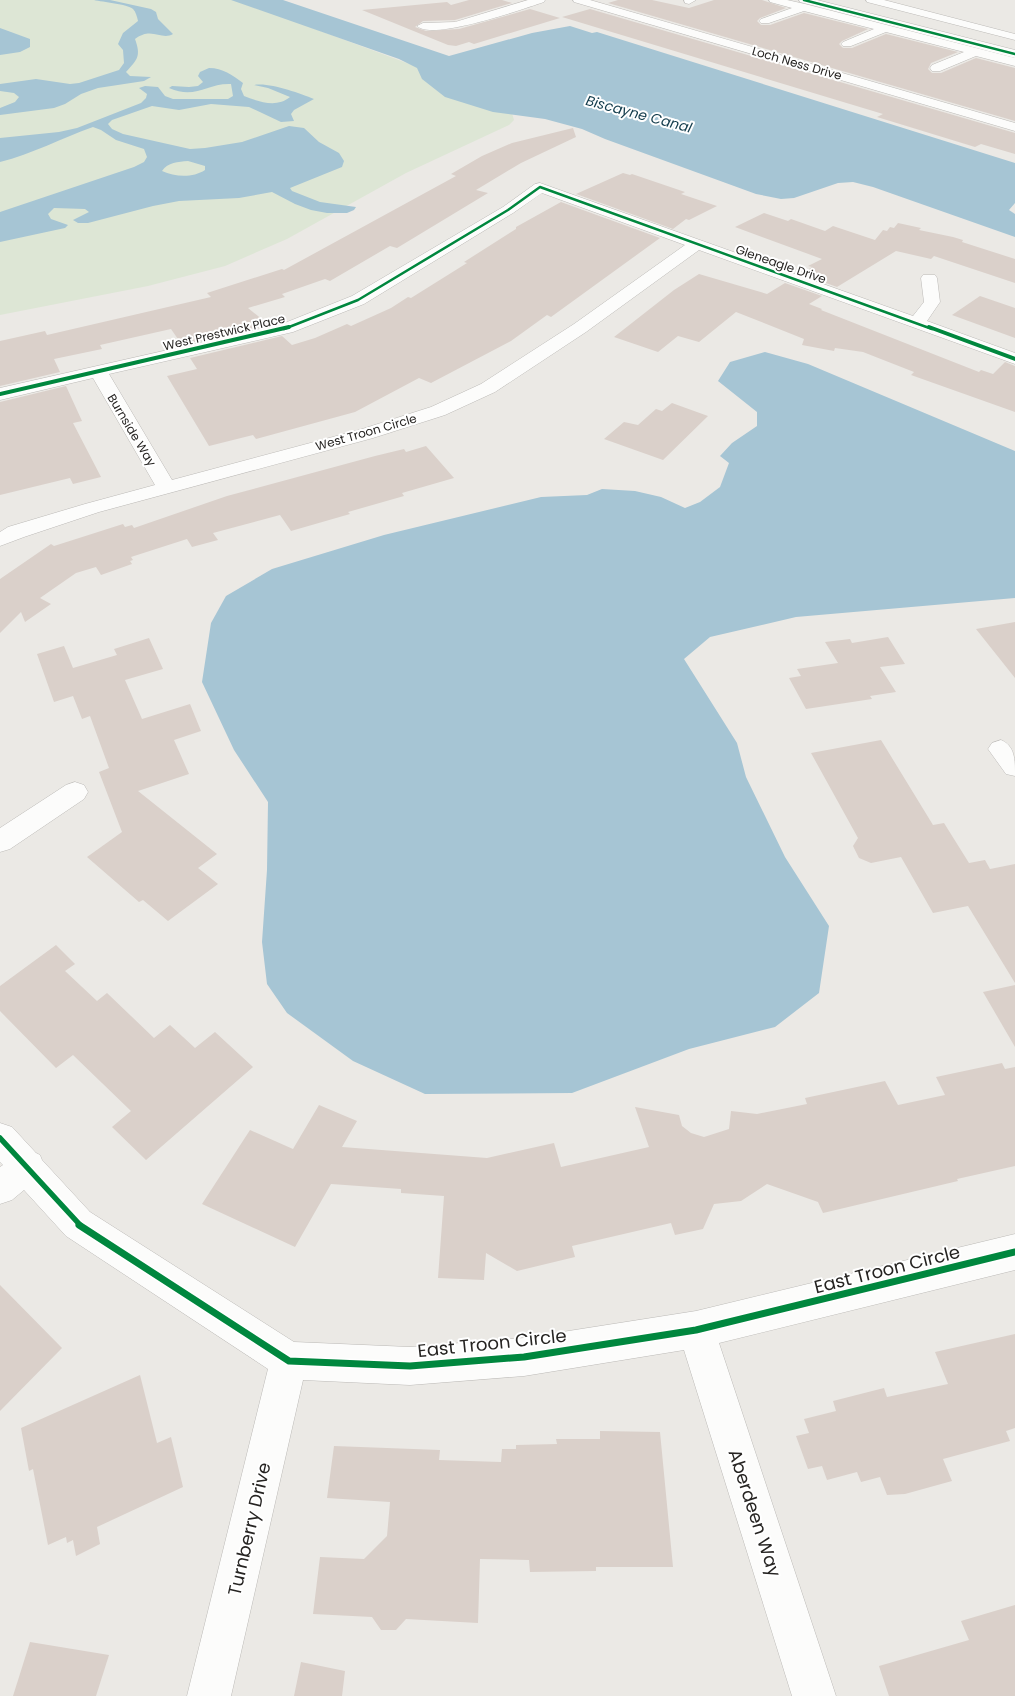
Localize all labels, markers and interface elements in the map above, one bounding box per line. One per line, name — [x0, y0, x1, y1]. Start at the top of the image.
street label: Loch Ness Drive — [750, 42, 844, 84]
water label: Biscayne Canal — [584, 90, 695, 138]
street label: Gleneagle Drive — [733, 241, 829, 287]
street label: West Prestwick Place — [161, 310, 287, 354]
street label: Burnside Way — [104, 391, 160, 470]
street label: West Troon Circle — [313, 409, 419, 455]
street label: East Troon Circle — [811, 1239, 963, 1299]
street label: East Troon Circle — [416, 1323, 568, 1363]
street label: Aberdeen Way — [723, 1446, 787, 1580]
street label: Turnberry Drive — [221, 1460, 277, 1598]

